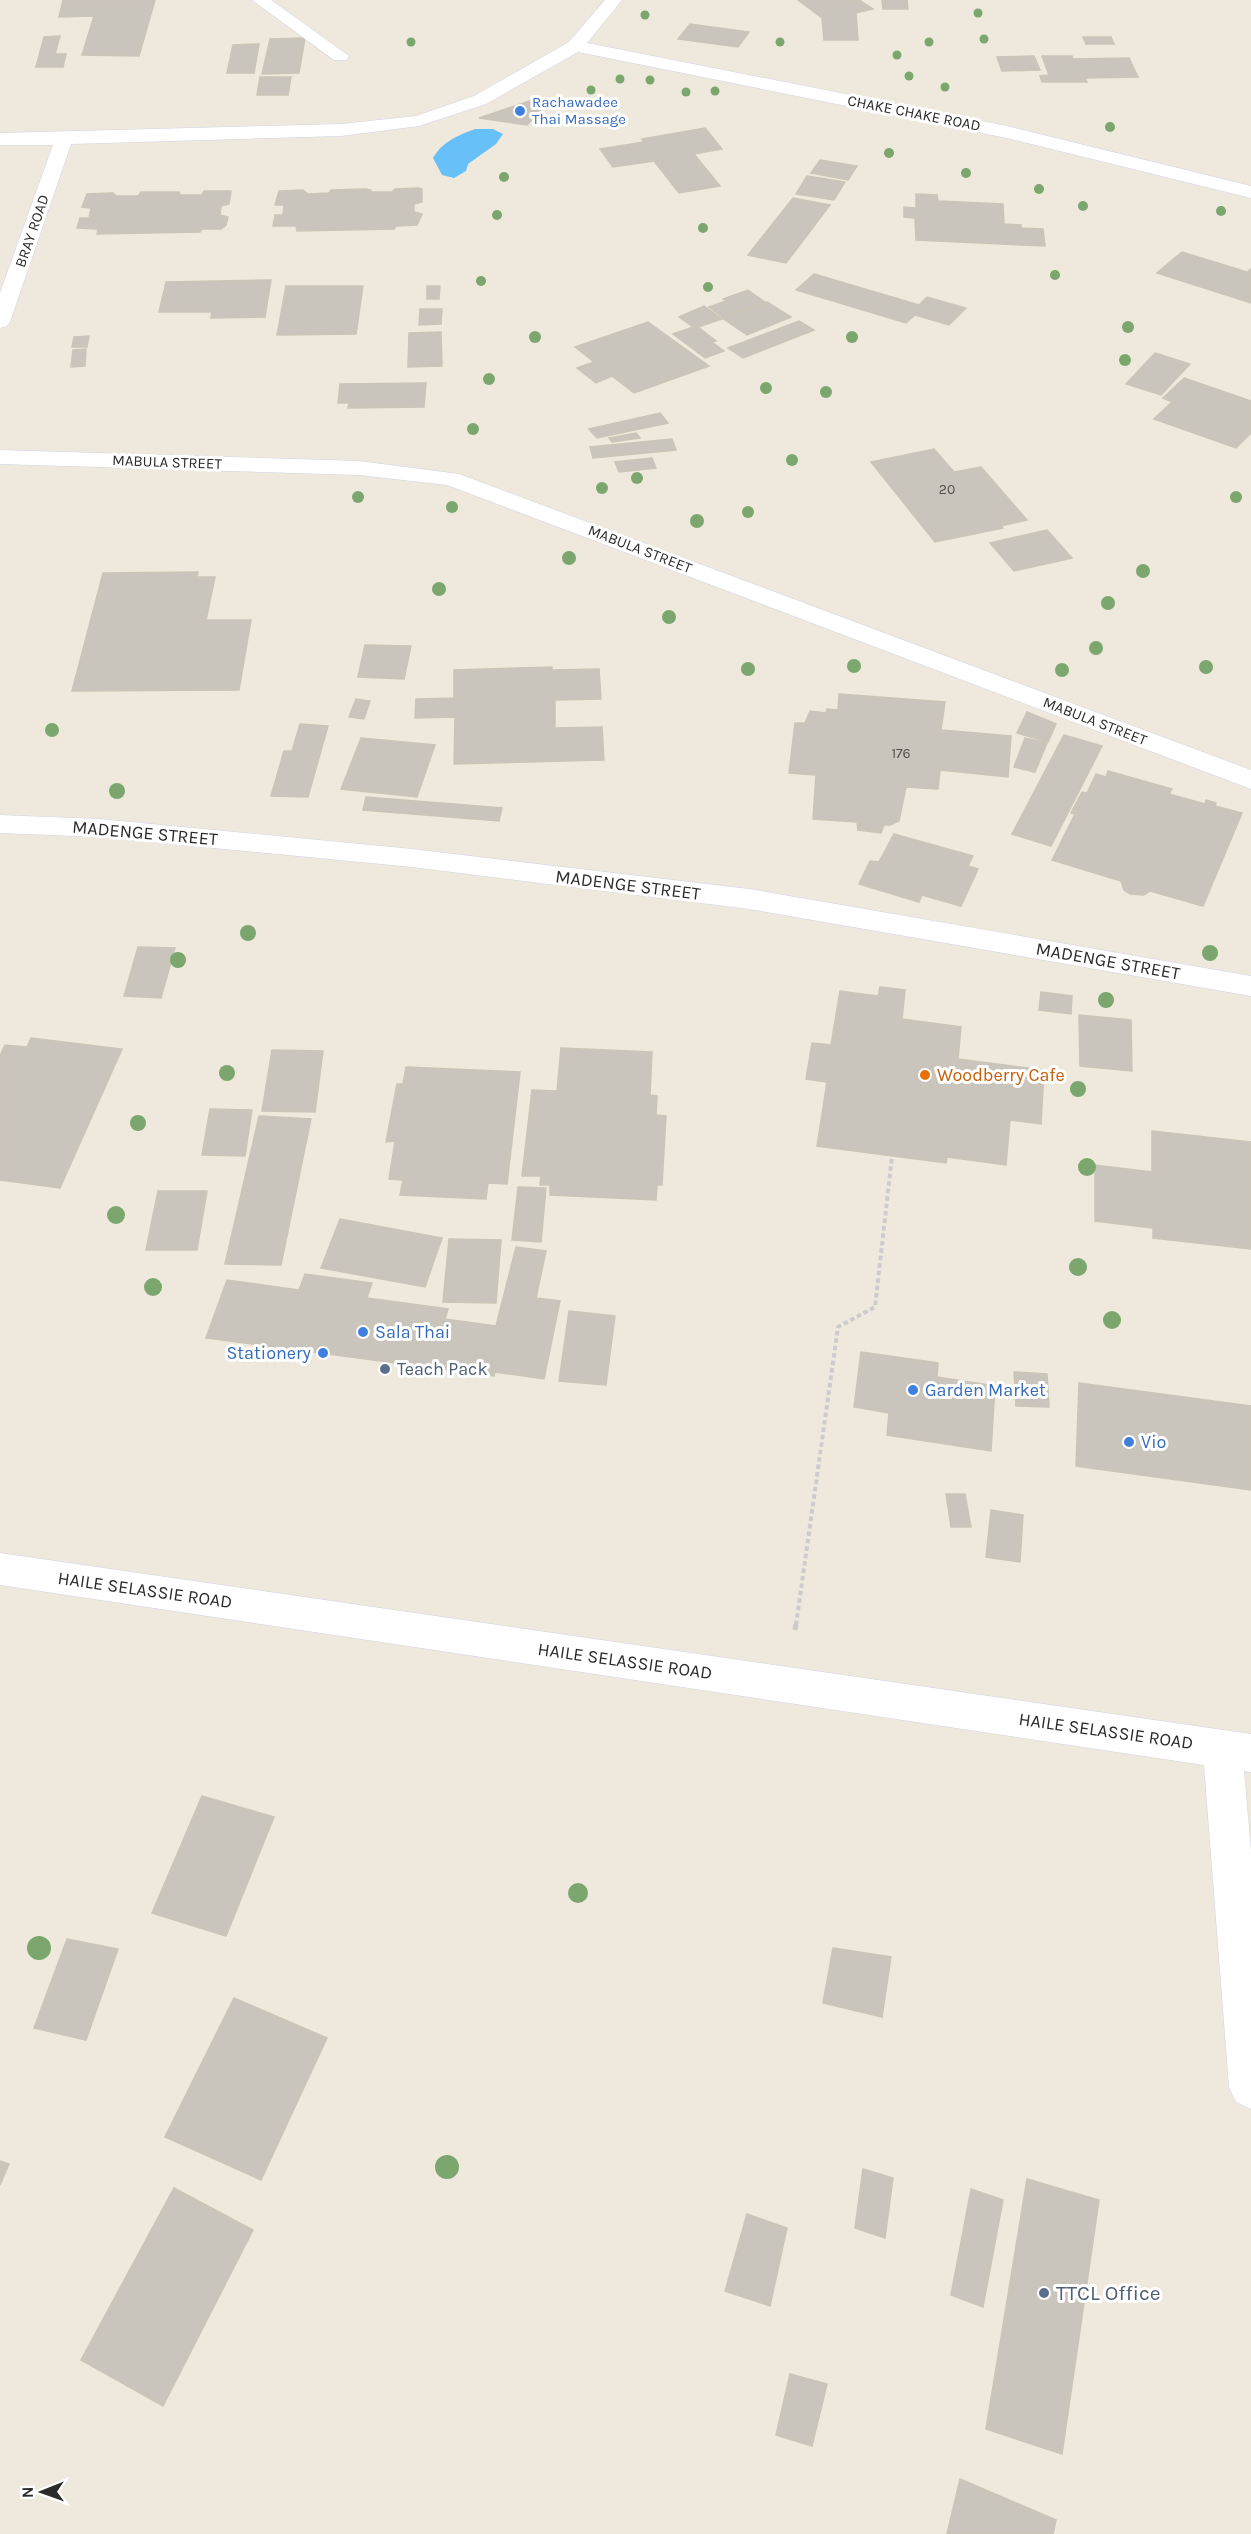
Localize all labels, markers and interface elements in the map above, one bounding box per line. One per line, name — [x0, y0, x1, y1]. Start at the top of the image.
street label: CHAKE CHAKE ROAD — [846, 91, 982, 135]
place label: Rachawadee Thai Massage — [532, 93, 626, 128]
marker: Rachawadee Thai Massage — [513, 104, 527, 118]
street label: BRAY ROAD — [11, 192, 53, 270]
street label: MABULA STREET — [112, 451, 223, 473]
house number: 20 — [939, 481, 955, 498]
street label: MABULA STREET — [586, 521, 695, 577]
street label: MABULA STREET — [1041, 693, 1150, 749]
house number: 176 — [891, 745, 911, 762]
street label: MADENGE STREET — [71, 816, 219, 850]
street label: MADENGE STREET — [554, 865, 702, 905]
street label: MADENGE STREET — [1034, 937, 1182, 985]
place label: Woodberry Cafe — [937, 1064, 1065, 1086]
marker: Woodberry Cafe — [918, 1068, 932, 1082]
place label: Sala Thai — [375, 1321, 450, 1343]
marker: Sala Thai — [356, 1325, 370, 1339]
place label: Stationery — [226, 1342, 312, 1364]
marker: Stationery — [316, 1346, 330, 1360]
place label: Teach Pack — [397, 1358, 488, 1380]
marker: Teach Pack — [378, 1362, 392, 1376]
place label: Garden Market — [925, 1379, 1046, 1401]
marker: Garden Market — [906, 1383, 920, 1397]
place label: Vio — [1141, 1431, 1166, 1453]
marker: Vio — [1122, 1435, 1136, 1449]
street label: HAILE SELASSIE ROAD — [56, 1567, 234, 1613]
street label: HAILE SELASSIE ROAD — [536, 1638, 714, 1684]
street label: HAILE SELASSIE ROAD — [1017, 1708, 1195, 1754]
place label: TTCL Office — [1056, 2281, 1161, 2305]
marker: TTCL Office — [1037, 2286, 1051, 2300]
north arrow — [12, 2462, 72, 2522]
text: N — [18, 2486, 37, 2498]

